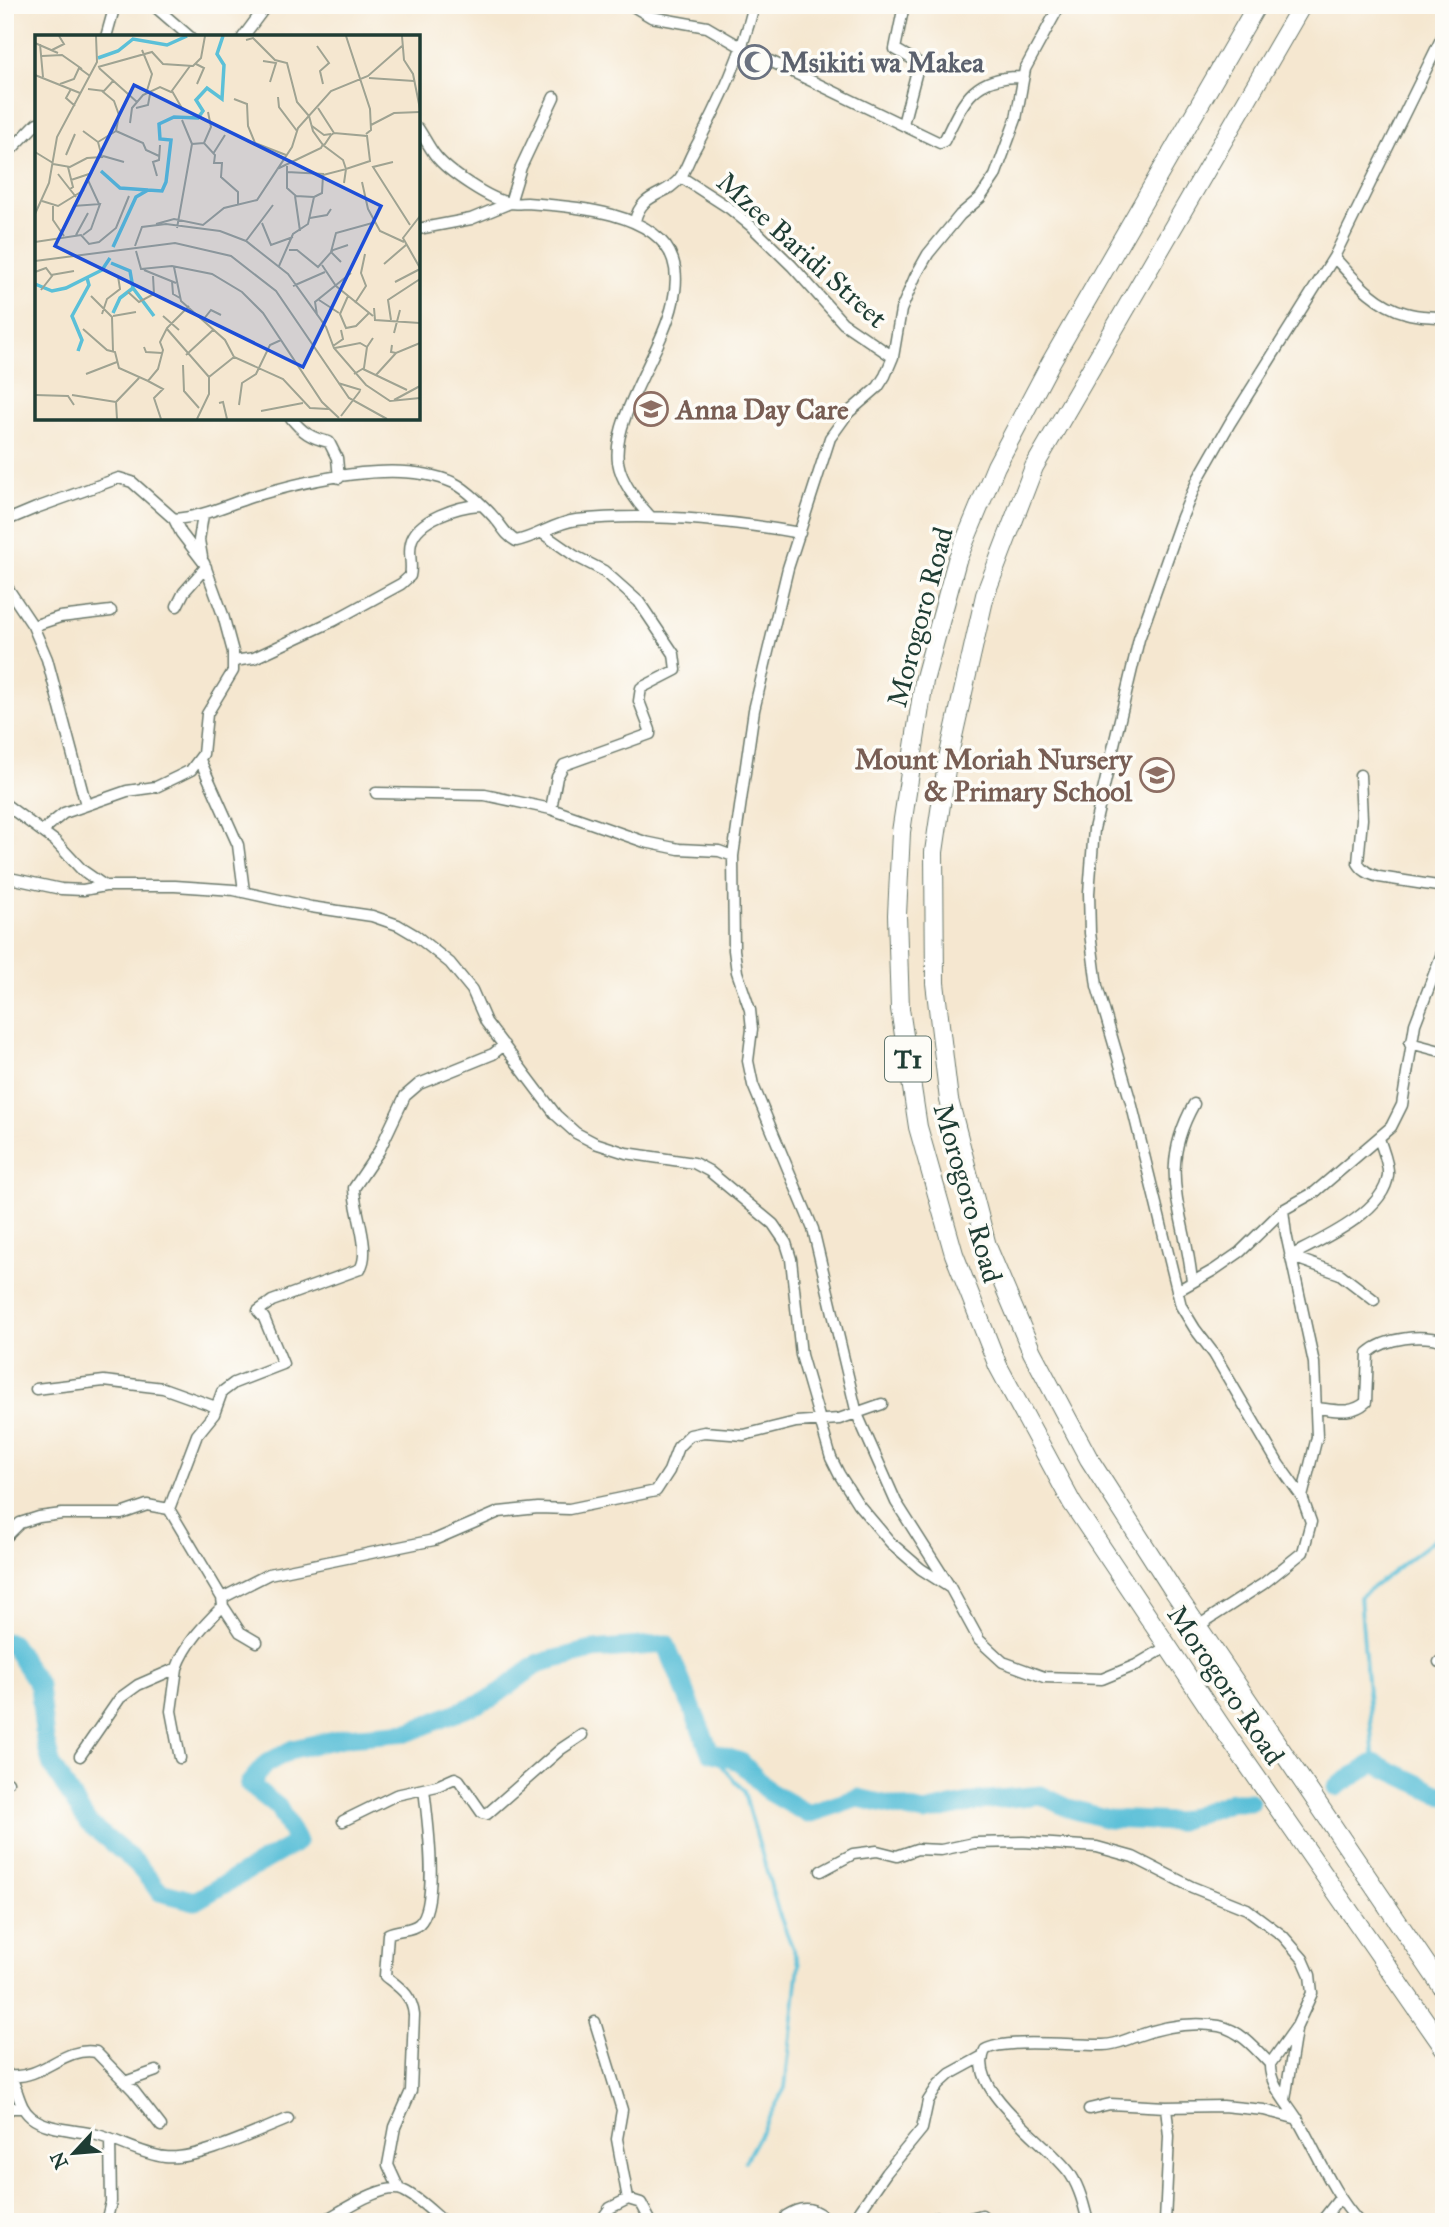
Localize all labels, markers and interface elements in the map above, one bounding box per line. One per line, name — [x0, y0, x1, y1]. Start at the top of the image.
inset map — [35, 35, 420, 420]
mosque icon: Msikiti wa Makea — [736, 43, 774, 81]
place label: Msikiti wa Makea — [780, 45, 985, 80]
street label: Mzee Baridi Street — [710, 164, 894, 336]
school or university icon: Anna Day Care — [632, 390, 670, 428]
place label: Anna Day Care — [674, 392, 849, 427]
street label: Morogoro Road — [879, 523, 961, 711]
place label: Mount Moriah Nursery & Primary School — [855, 742, 1133, 809]
school or university icon: Mount Moriah Nursery & Primary School — [1138, 756, 1176, 794]
road number: T1 — [885, 1036, 931, 1082]
street label: Morogoro Road — [926, 1099, 1010, 1287]
street label: Morogoro Road — [1160, 1598, 1292, 1772]
north arrow — [38, 2118, 108, 2188]
text: N — [45, 2148, 73, 2173]

